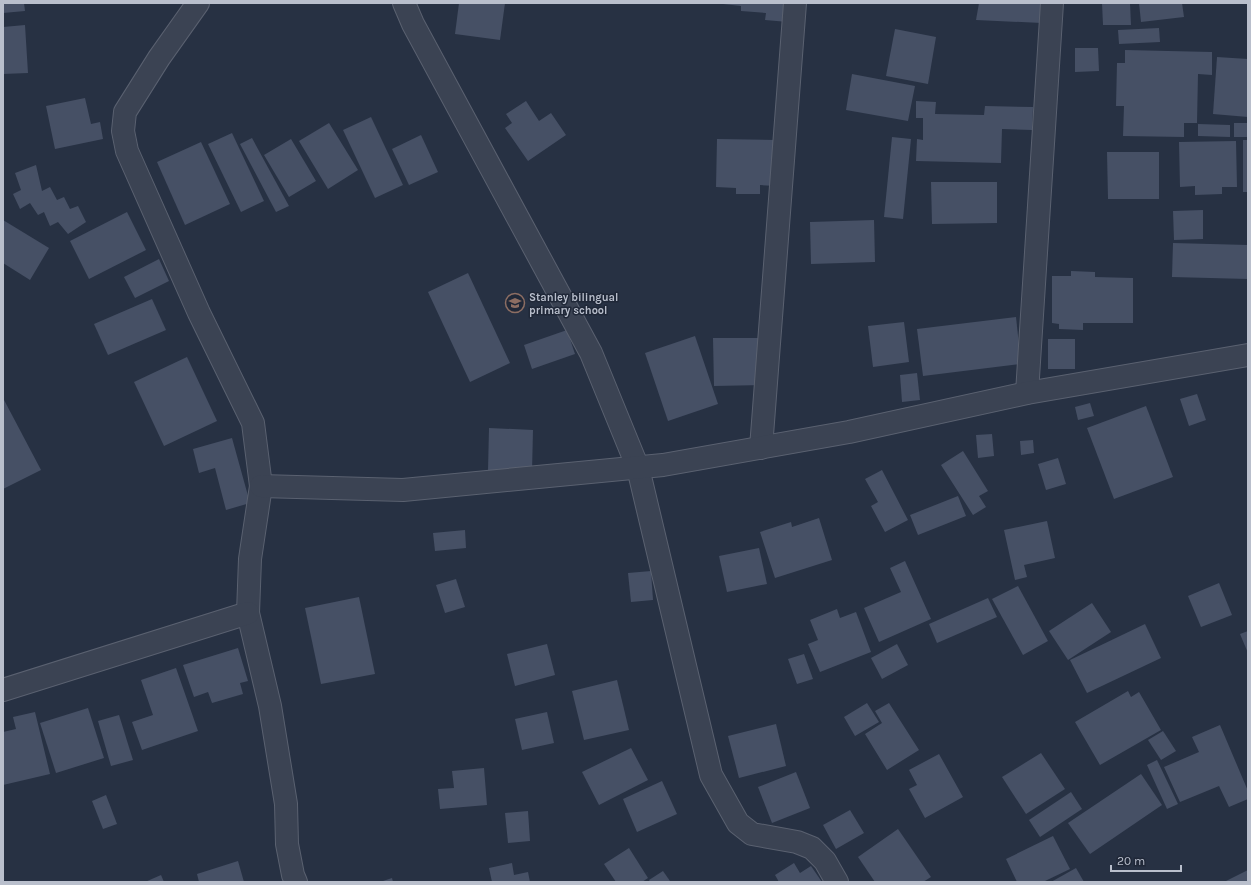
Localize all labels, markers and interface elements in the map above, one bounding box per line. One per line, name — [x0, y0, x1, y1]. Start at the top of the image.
place label: Stanley bilingual primary school — [529, 291, 618, 317]
school or university icon: Stanley bilingual primary school — [504, 292, 526, 314]
scale bar — [1111, 847, 1181, 873]
text: 20 m — [1117, 854, 1145, 868]

